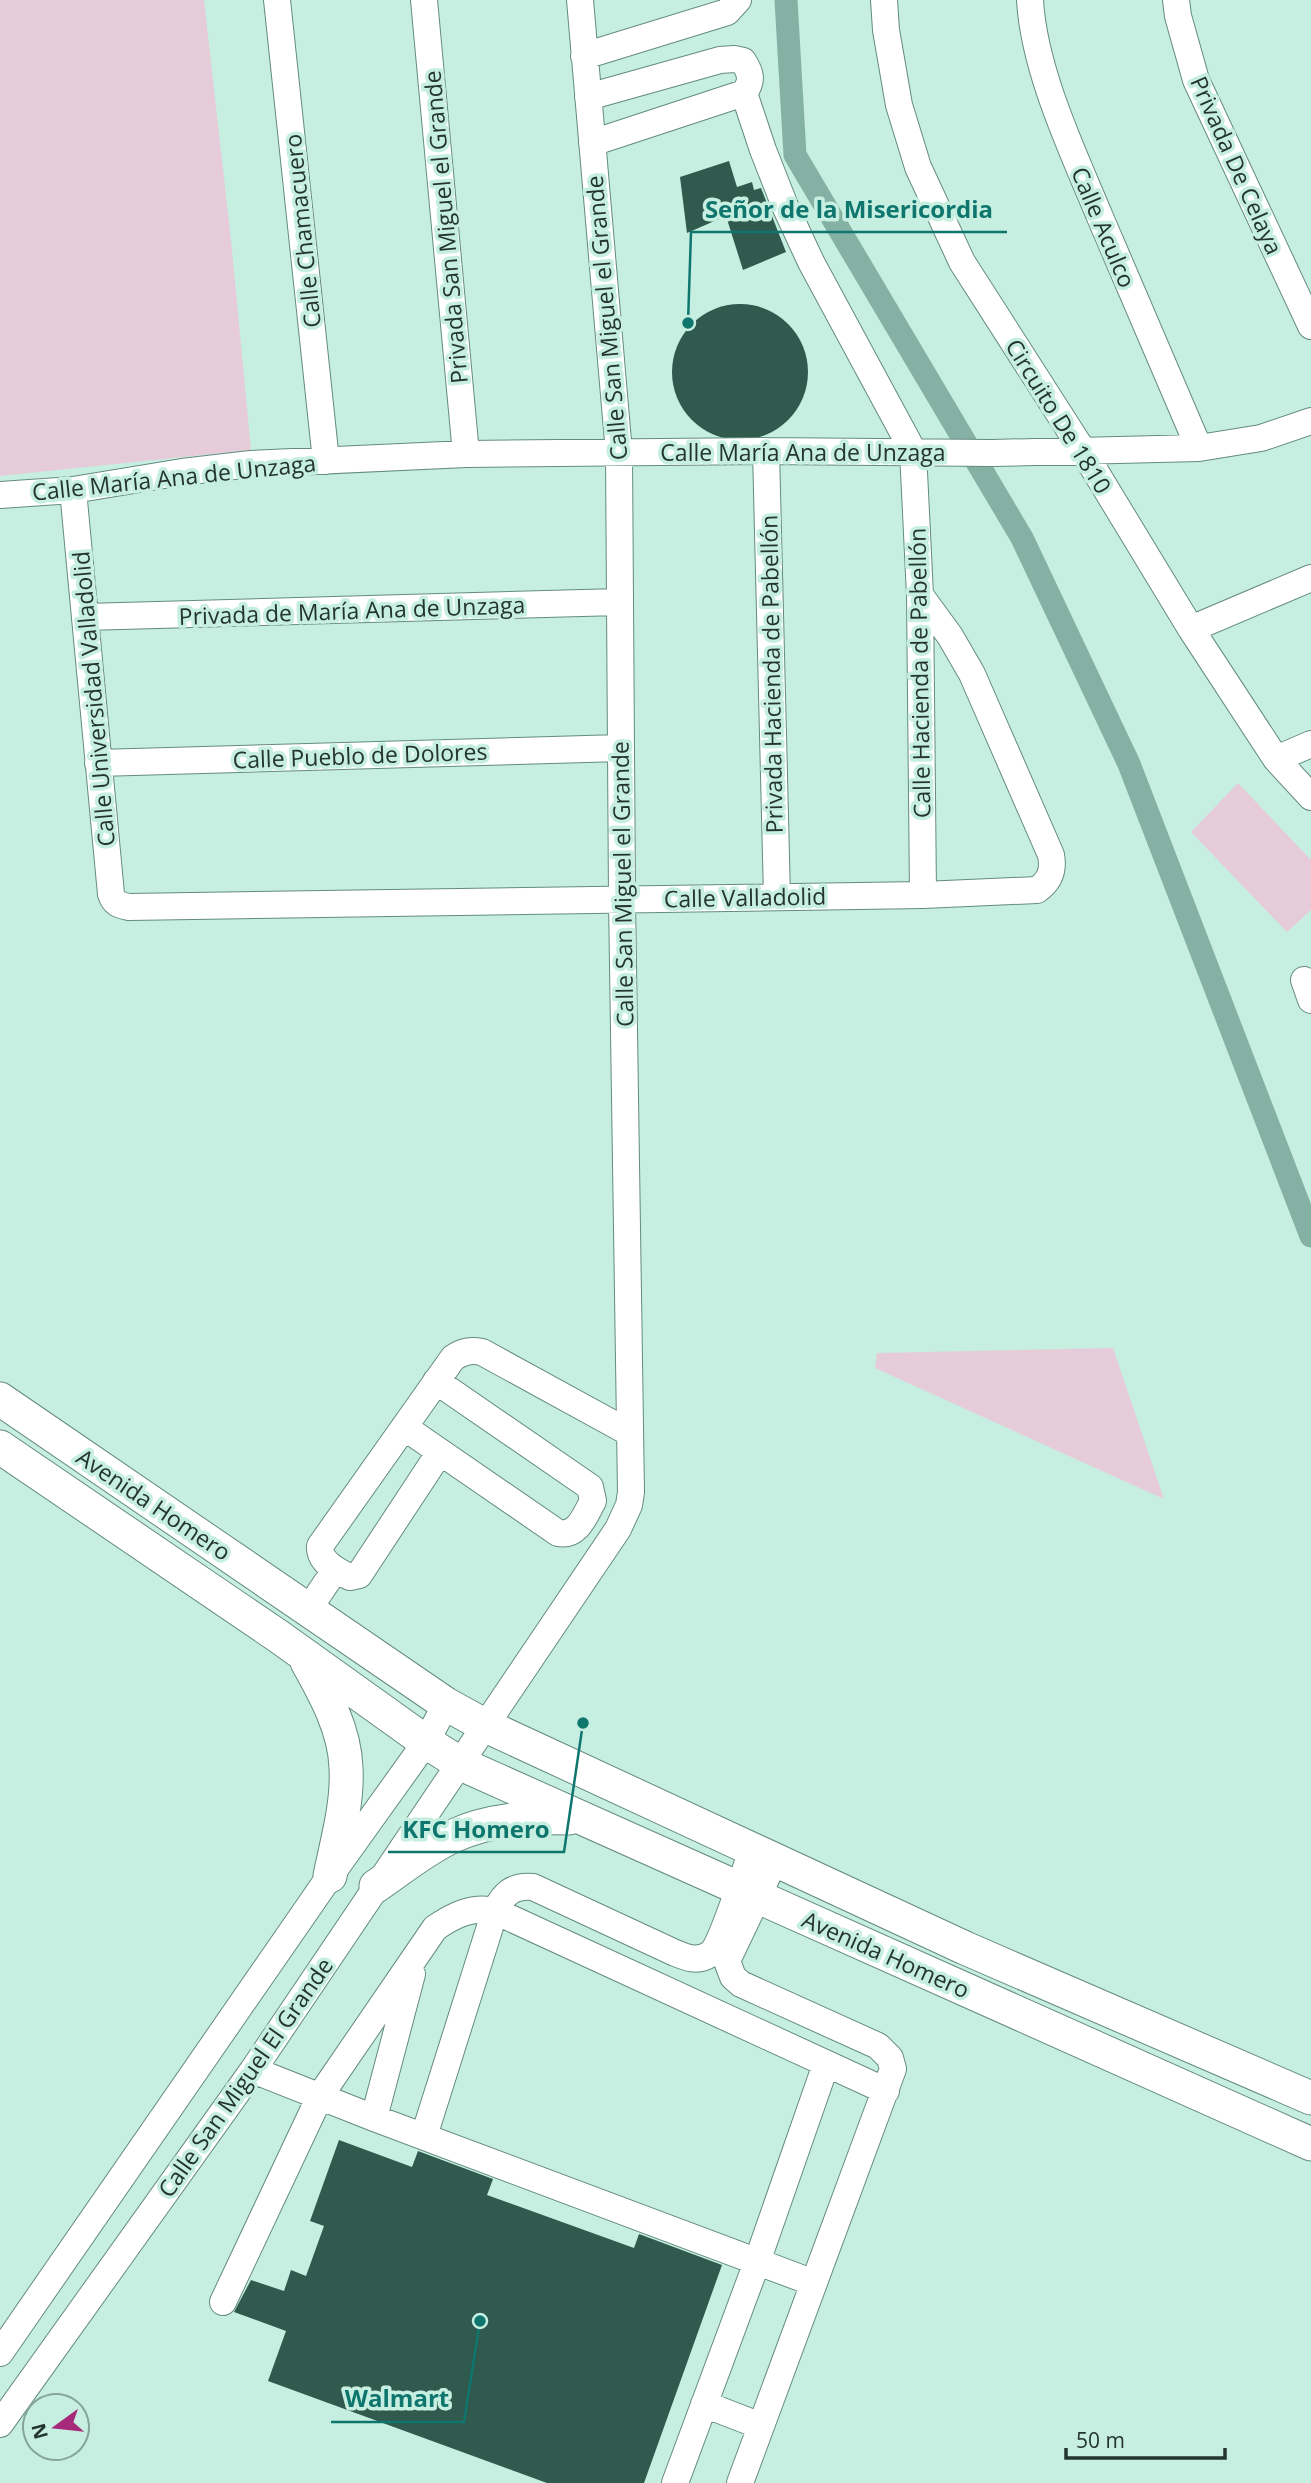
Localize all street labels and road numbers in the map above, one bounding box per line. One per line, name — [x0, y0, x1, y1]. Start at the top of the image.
street label: Privada San Miguel el Grande — [415, 69, 475, 385]
street label: Privada De Celaya — [1183, 71, 1291, 259]
street label: Calle Chamacuero — [276, 133, 328, 329]
street label: Calle Aculco — [1064, 162, 1144, 292]
street label: Calle San Miguel el Grande — [578, 174, 634, 462]
street label: Circuito De 1810 — [999, 333, 1119, 499]
street label: Calle María Ana de Unzaga — [660, 436, 946, 468]
street label: Calle María Ana de Unzaga — [30, 446, 318, 508]
street label: Privada Hacienda de Pabellón — [752, 514, 790, 834]
street label: Calle Hacienda de Pabellón — [900, 528, 938, 818]
street label: Calle Universidad Valladolid — [64, 550, 122, 848]
street label: Privada de María Ana de Unzaga — [178, 588, 526, 632]
street label: Calle Pueblo de Dolores — [232, 735, 488, 775]
street label: Calle San Miguel el Grande — [604, 741, 640, 1027]
street label: Calle Valladolid — [664, 880, 826, 914]
street label: Avenida Homero — [70, 1440, 238, 1568]
street label: Avenida Homero — [797, 1903, 975, 2005]
street label: Calle San Miguel El Grande — [150, 1951, 340, 2203]

